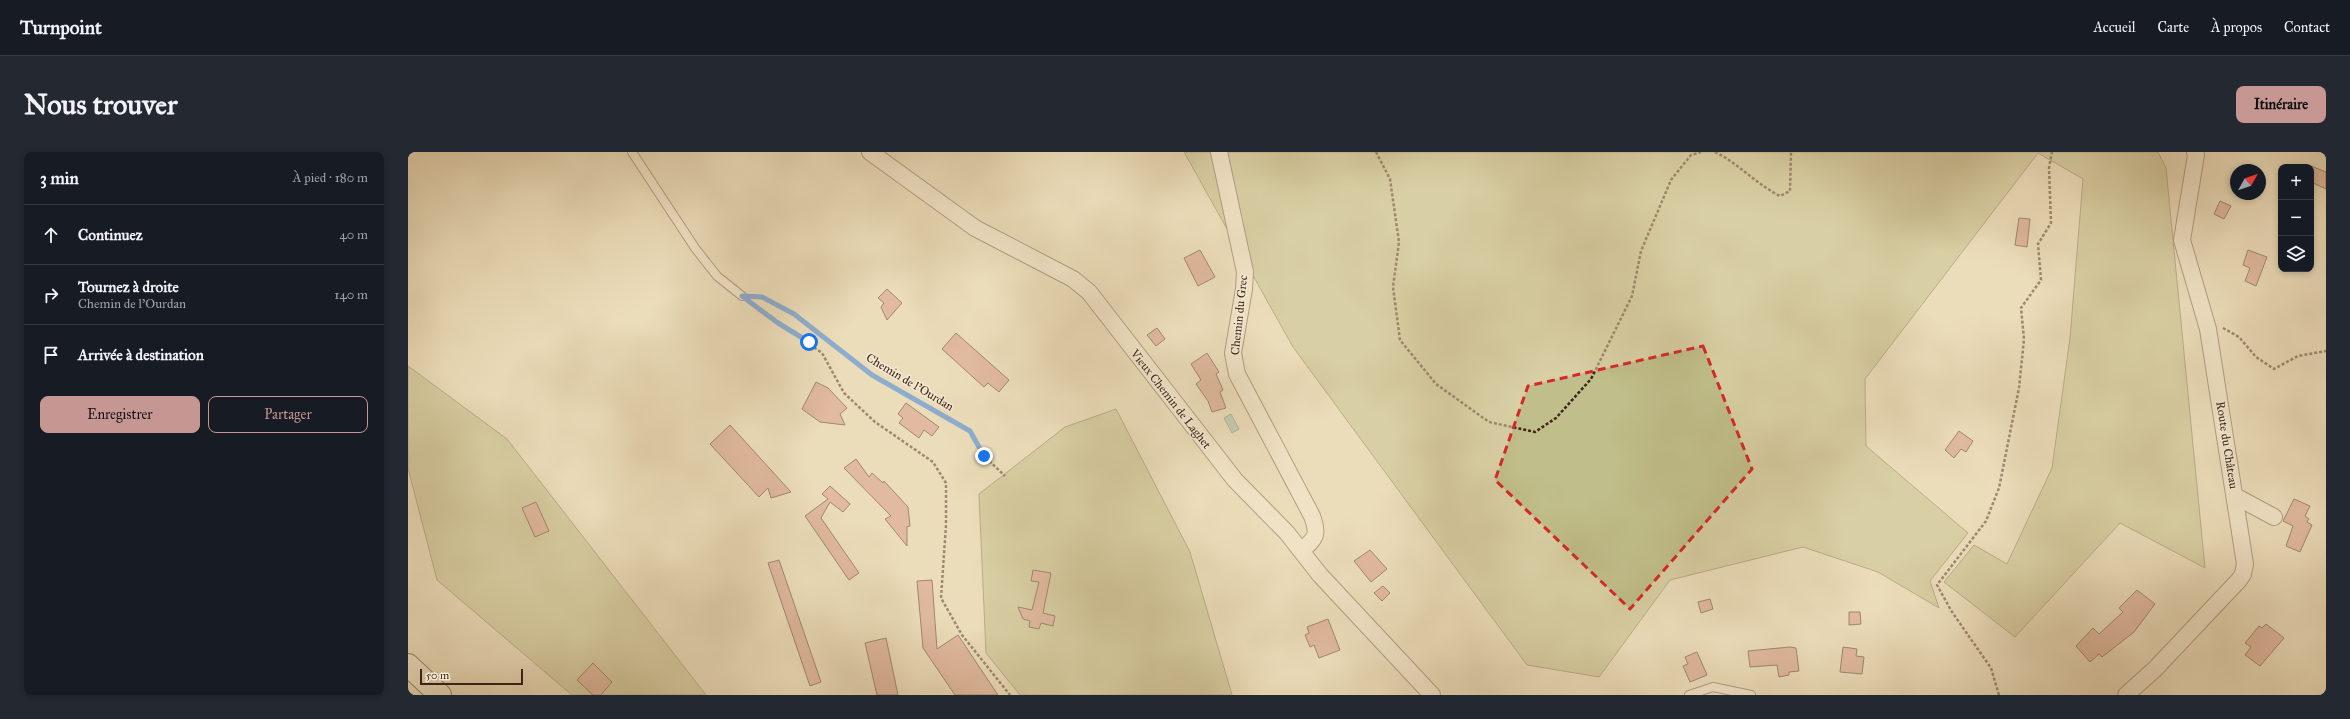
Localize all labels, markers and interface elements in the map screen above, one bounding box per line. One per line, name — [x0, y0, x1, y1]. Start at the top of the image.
text: Turnpoint — [20, 16, 102, 39]
text: Accueil — [2093, 19, 2136, 36]
text: Carte — [2158, 19, 2189, 36]
text: À propos — [2211, 19, 2262, 36]
text: Contact — [2284, 19, 2330, 36]
button: Itinéraire — [2236, 86, 2326, 123]
text: Nous trouver — [24, 87, 177, 122]
north arrow — [2230, 164, 2266, 200]
map controls — [2278, 164, 2314, 272]
button: + — [2278, 164, 2314, 200]
text: 3 min — [40, 168, 79, 189]
text: À pied · 180 m — [293, 170, 368, 186]
button: − — [2278, 200, 2314, 236]
icon: ahead — [40, 224, 62, 246]
text: Continuez — [78, 226, 143, 244]
text: 40 m — [339, 227, 368, 243]
button: layers — [2278, 236, 2314, 272]
street label: Chemin du Grec — [1228, 274, 1250, 356]
text: Tournez à droite — [78, 278, 179, 296]
icon: right — [40, 284, 62, 306]
text: 140 m — [334, 287, 368, 303]
text: Chemin de l'Ourdan — [78, 296, 186, 312]
route start — [800, 333, 818, 351]
icon: arrive — [40, 344, 62, 366]
text: Arrivée à destination — [78, 346, 204, 364]
street label: Vieux Chemin de Laghet — [1126, 346, 1215, 453]
street label: Chemin de l'Ourdan — [864, 350, 957, 414]
button: Enregistrer — [40, 396, 200, 433]
button: Partager — [208, 396, 368, 433]
street label: Route du Château — [2213, 400, 2241, 490]
route end — [975, 447, 993, 465]
scale bar — [420, 667, 523, 686]
text: 50 m — [426, 669, 449, 682]

